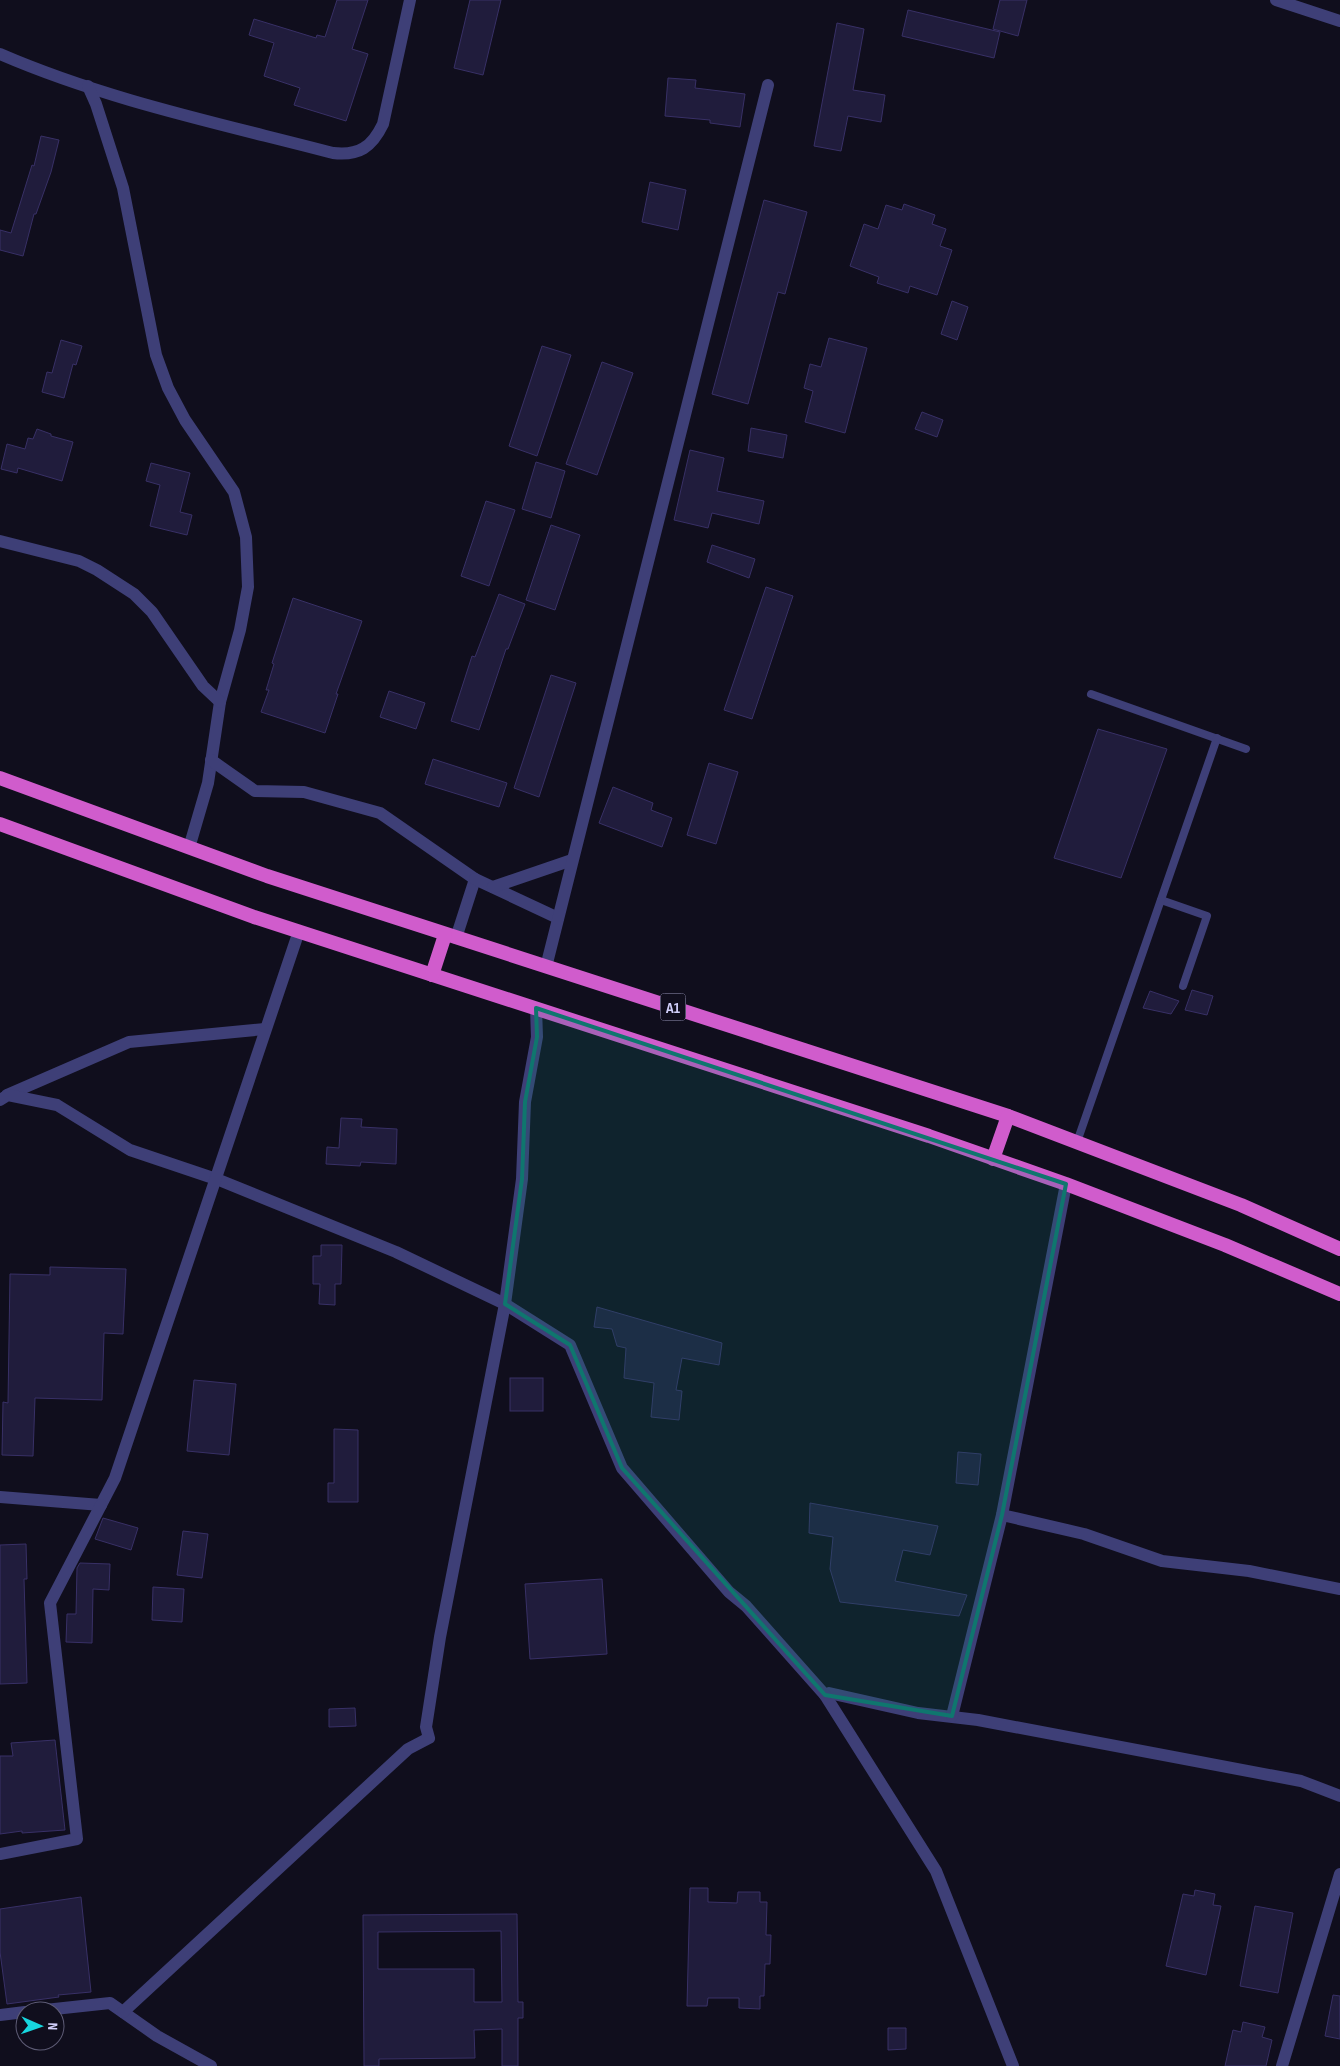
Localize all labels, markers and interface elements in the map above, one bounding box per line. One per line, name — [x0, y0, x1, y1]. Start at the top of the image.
road number: A1 — [660, 994, 686, 1020]
north arrow — [15, 2001, 65, 2051]
text: N — [44, 2022, 61, 2030]

